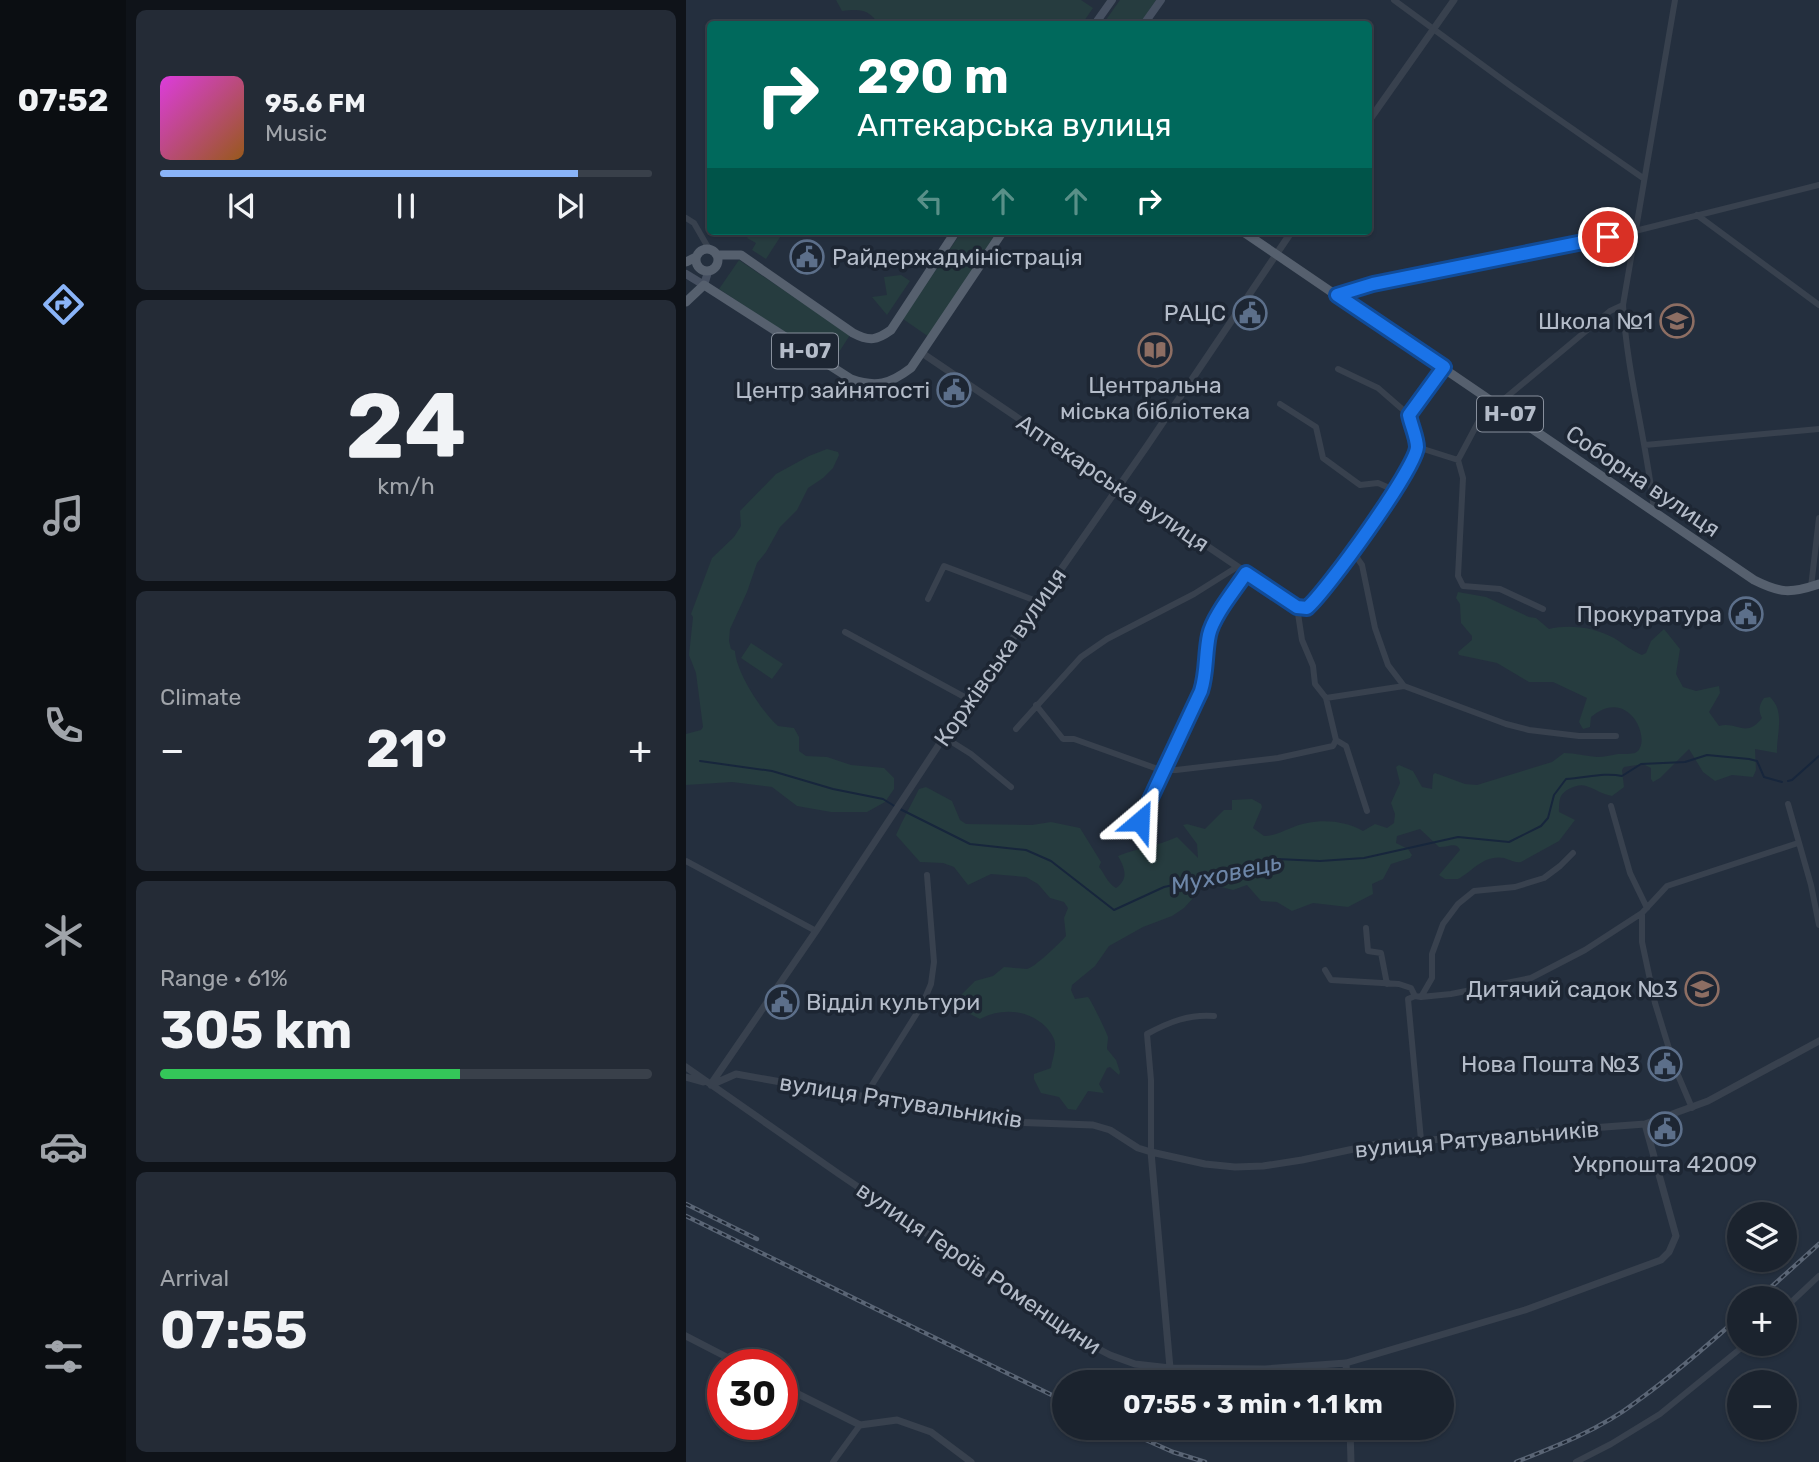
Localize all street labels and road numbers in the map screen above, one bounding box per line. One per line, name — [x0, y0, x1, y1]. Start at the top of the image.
road number: Н-07 — [772, 334, 838, 368]
road number: Н-07 — [1477, 396, 1543, 432]
street label: Аптекарська вулиця — [1011, 408, 1215, 558]
street label: Соборна вулиця — [1561, 419, 1725, 543]
street label: Коржівська вулиця — [928, 562, 1072, 752]
street label: вулиця Рятувальників — [778, 1068, 1024, 1134]
street label: вулиця Рятувальників — [1354, 1114, 1600, 1164]
street label: вулиця Героїв Роменщини — [851, 1176, 1107, 1360]

